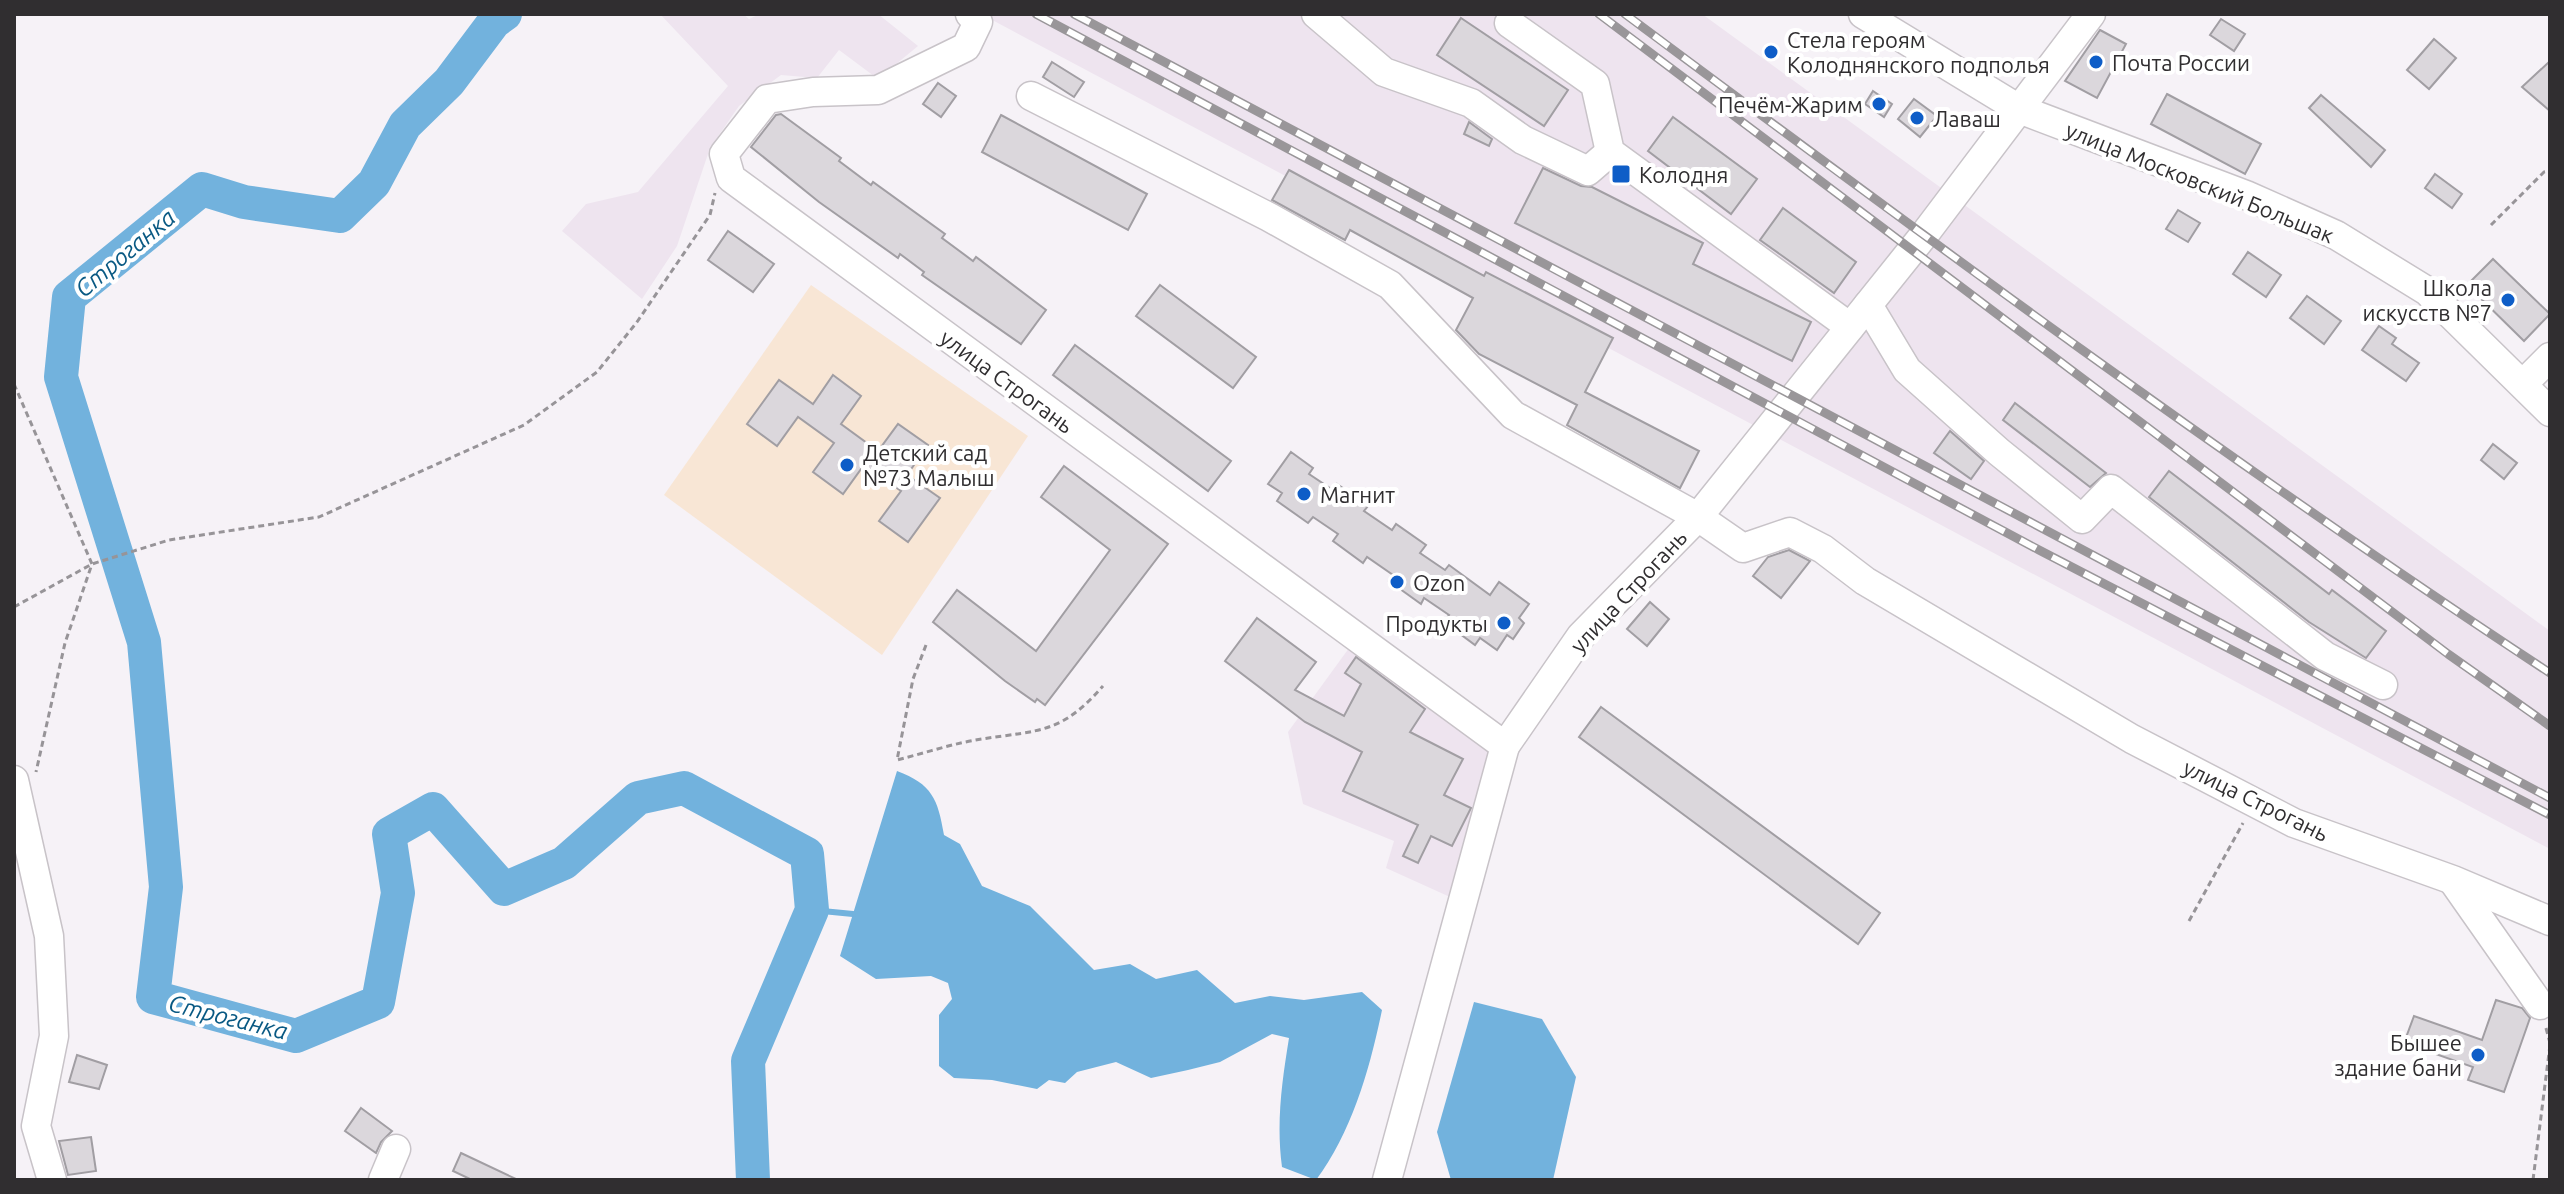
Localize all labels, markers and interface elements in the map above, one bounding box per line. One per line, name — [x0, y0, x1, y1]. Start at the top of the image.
place label: Стела героям Колоднянского подполья — [1787, 27, 2050, 77]
marker: Стела героям Колоднянского подполья — [1762, 43, 1780, 61]
place label: Почта России — [2112, 50, 2250, 75]
marker: Почта России — [2087, 53, 2105, 71]
place label: Печём-Жарим — [1718, 92, 1863, 117]
marker: Печём-Жарим — [1870, 95, 1888, 113]
place label: Лаваш — [1933, 106, 2001, 131]
marker: Лаваш — [1908, 109, 1926, 127]
street label: улица Московский Большак — [2062, 117, 2338, 247]
place label: Колодня — [1639, 162, 1728, 187]
marker: Колодня — [1610, 163, 1632, 185]
water label: Строганка — [70, 204, 180, 302]
place label: Школа искусств №7 — [2362, 275, 2492, 325]
marker: Школа искусств №7 — [2499, 291, 2517, 309]
street label: улица Строгань — [936, 324, 1078, 438]
place label: Детский сад №73 Малыш — [863, 440, 995, 490]
marker: Детский сад №73 Малыш — [838, 456, 856, 474]
place label: Магнит — [1320, 482, 1395, 507]
marker: Магнит — [1295, 485, 1313, 503]
street label: улица Строгань — [1565, 525, 1691, 657]
place label: Ozon — [1413, 570, 1465, 595]
marker: Ozon — [1388, 573, 1406, 591]
place label: Продукты — [1386, 611, 1488, 636]
marker: Продукты — [1495, 614, 1513, 632]
street label: улица Строгань — [2179, 754, 2333, 846]
water label: Строганка — [166, 989, 290, 1045]
place label: Бышее здание бани — [2334, 1030, 2462, 1080]
marker: Бышее здание бани — [2469, 1046, 2487, 1064]

